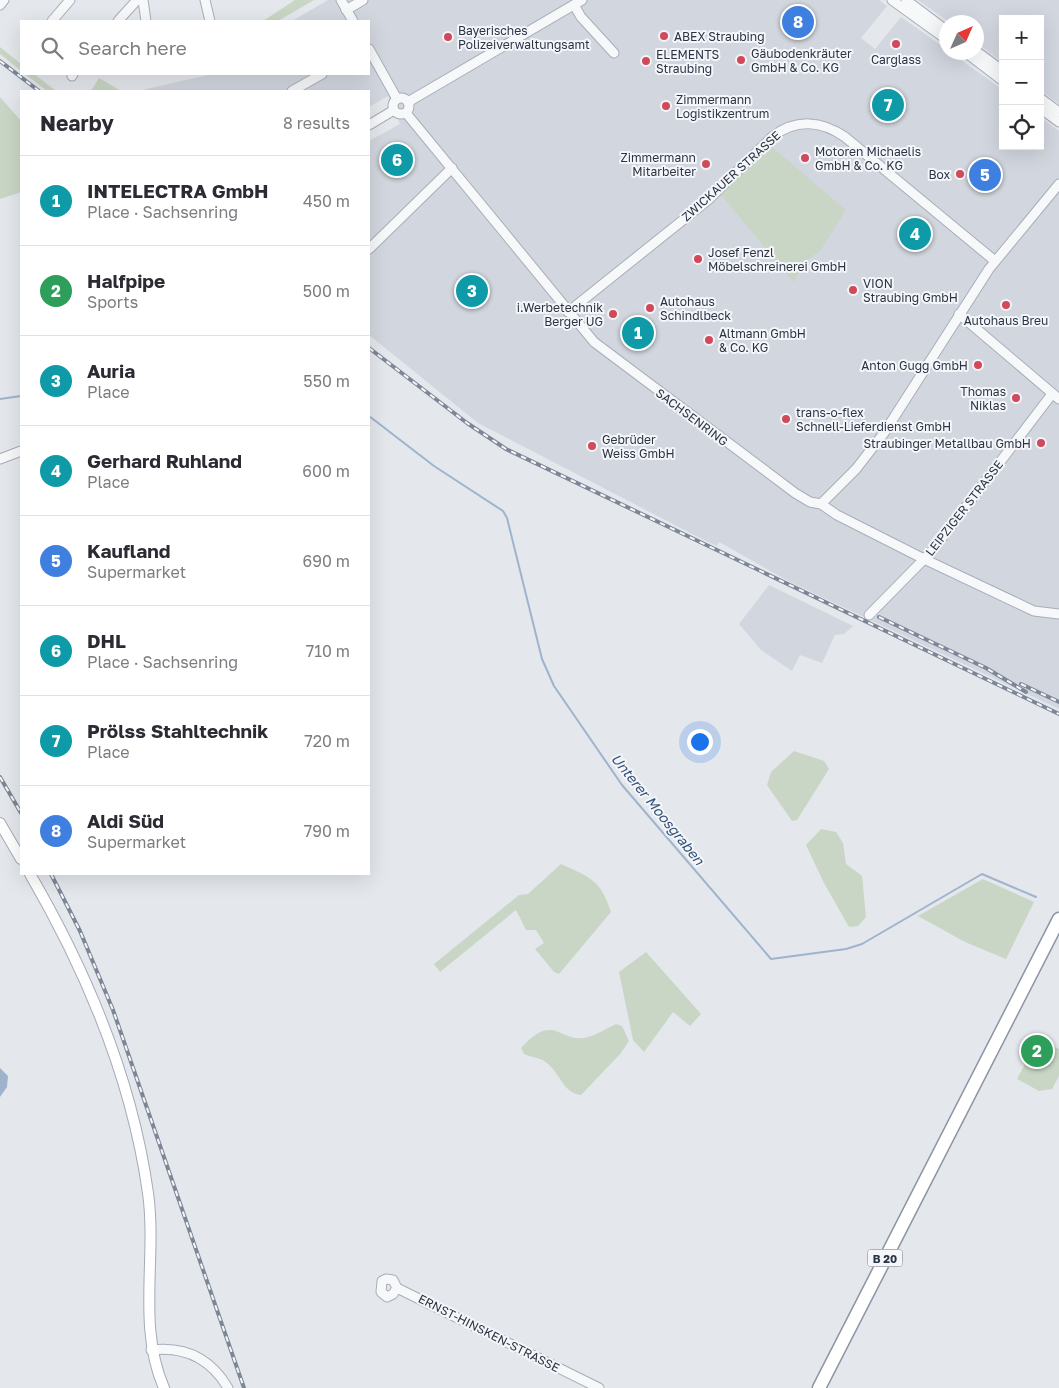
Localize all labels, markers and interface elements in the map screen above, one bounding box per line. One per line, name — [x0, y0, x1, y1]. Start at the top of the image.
pin: 8 — [782, 3, 814, 41]
north arrow — [939, 15, 984, 60]
map controls — [999, 15, 1044, 150]
button: + — [999, 15, 1044, 60]
search box — [20, 20, 370, 75]
place label: Bayerisches Polizeiverwaltungsamt — [458, 23, 590, 52]
place label: ABEX Straubing — [674, 29, 765, 44]
marker: ABEX Straubing — [658, 30, 670, 42]
marker: Bayerisches Polizeiverwaltungsamt — [442, 31, 454, 43]
icon: search — [38, 34, 66, 62]
text: Search here — [78, 36, 187, 59]
marker: Carglass — [890, 38, 902, 50]
place label: Gäubodenkräuter GmbH & Co. KG — [751, 46, 852, 75]
place label: ELEMENTS Straubing — [656, 47, 720, 76]
place label: Carglass — [871, 52, 921, 67]
marker: Gäubodenkräuter GmbH & Co. KG — [735, 54, 747, 66]
marker: ELEMENTS Straubing — [640, 55, 652, 67]
button: − — [999, 60, 1044, 105]
pin: 7 — [872, 86, 904, 124]
place label: Zimmermann Logistikzentrum — [676, 92, 769, 121]
marker: Zimmermann Logistikzentrum — [660, 100, 672, 112]
button: locate — [999, 105, 1044, 150]
text: Nearby — [40, 110, 114, 136]
text: 8 results — [283, 113, 350, 133]
street label: ZWICKAUER STRASSE — [678, 128, 784, 224]
pin: 6 — [381, 141, 413, 179]
place label: Motoren Michaelis GmbH & Co. KG — [815, 144, 921, 173]
place label: Zimmermann Mitarbeiter — [621, 150, 696, 179]
marker: Motoren Michaelis GmbH & Co. KG — [799, 152, 811, 164]
pin: 5 — [969, 156, 1001, 194]
marker: Zimmermann Mitarbeiter — [700, 158, 712, 170]
place label: Box — [928, 167, 950, 182]
marker: Box — [954, 168, 966, 180]
text: INTELECTRA GmbH — [87, 179, 268, 202]
text: 1 — [52, 191, 60, 211]
text: 450 m — [303, 191, 350, 211]
text: Place · Sachsenring — [87, 202, 238, 222]
pin: 4 — [899, 215, 931, 253]
place label: Josef Fenzl Möbelschreinerei GmbH — [708, 245, 846, 274]
marker: Josef Fenzl Möbelschreinerei GmbH — [692, 253, 704, 265]
text: Halfpipe — [87, 269, 165, 292]
pin: 3 — [456, 272, 488, 310]
place label: VION Straubing GmbH — [863, 276, 958, 305]
text: 2 — [51, 281, 61, 301]
text: 500 m — [303, 281, 350, 301]
marker: VION Straubing GmbH — [847, 284, 859, 296]
text: Sports — [87, 292, 138, 312]
place label: Autohaus Schindlbeck — [660, 294, 731, 323]
marker: Autohaus Breu — [1000, 299, 1012, 311]
place label: i.Werbetechnik Berger UG — [517, 300, 603, 329]
marker: Autohaus Schindlbeck — [644, 302, 656, 314]
marker: i.Werbetechnik Berger UG — [607, 308, 619, 320]
place label: Autohaus Breu — [964, 313, 1048, 328]
pin: 1 — [622, 314, 654, 352]
place label: Altmann GmbH & Co. KG — [719, 326, 806, 355]
marker: Altmann GmbH & Co. KG — [703, 334, 715, 346]
place label: Anton Gugg GmbH — [861, 358, 968, 373]
text: Auria — [87, 359, 135, 382]
marker: Anton Gugg GmbH — [972, 359, 984, 371]
text: 3 — [51, 371, 61, 391]
text: 550 m — [303, 371, 350, 391]
text: Place — [87, 382, 130, 402]
place label: Thomas Niklas — [960, 384, 1006, 413]
street label: SACHSENRING — [653, 385, 731, 449]
marker: Thomas Niklas — [1010, 392, 1022, 404]
place label: trans-o-flex Schnell-Lieferdienst GmbH — [796, 405, 951, 434]
marker: trans-o-flex Schnell-Lieferdienst GmbH — [780, 413, 792, 425]
place label: Gebrüder Weiss GmbH — [602, 432, 675, 461]
place label: Straubinger Metallbau GmbH — [864, 436, 1031, 451]
marker: Straubinger Metallbau GmbH — [1035, 437, 1047, 449]
marker: Gebrüder Weiss GmbH — [586, 440, 598, 452]
text: Gerhard Ruhland — [87, 449, 242, 472]
street label: LEIPZIGER STRASSE — [922, 457, 1006, 559]
text: 4 — [51, 461, 61, 481]
text: 600 m — [302, 461, 350, 481]
text: Place — [87, 472, 130, 492]
text: Kaufland — [87, 539, 170, 562]
text: 5 — [51, 551, 61, 571]
text: 690 m — [303, 551, 350, 571]
text: Supermarket — [87, 562, 186, 582]
text: DHL — [87, 629, 126, 652]
text: 6 — [51, 641, 61, 661]
text: 710 m — [306, 641, 350, 661]
text: Place · Sachsenring — [87, 652, 238, 672]
text: Prölss Stahltechnik — [87, 719, 268, 742]
your location — [687, 729, 713, 755]
text: 7 — [52, 731, 60, 751]
text: 720 m — [304, 731, 350, 751]
text: Place — [87, 742, 130, 762]
water label: Unterer Moosgraben — [608, 750, 709, 869]
text: Aldi Süd — [87, 809, 164, 832]
text: 8 — [51, 821, 61, 841]
text: 790 m — [304, 821, 350, 841]
text: Supermarket — [87, 832, 186, 852]
pin: 2 — [1021, 1032, 1053, 1070]
road number: B 20 — [868, 1250, 902, 1266]
street label: ERNST-HINSKEN-STRASSE — [416, 1291, 562, 1375]

